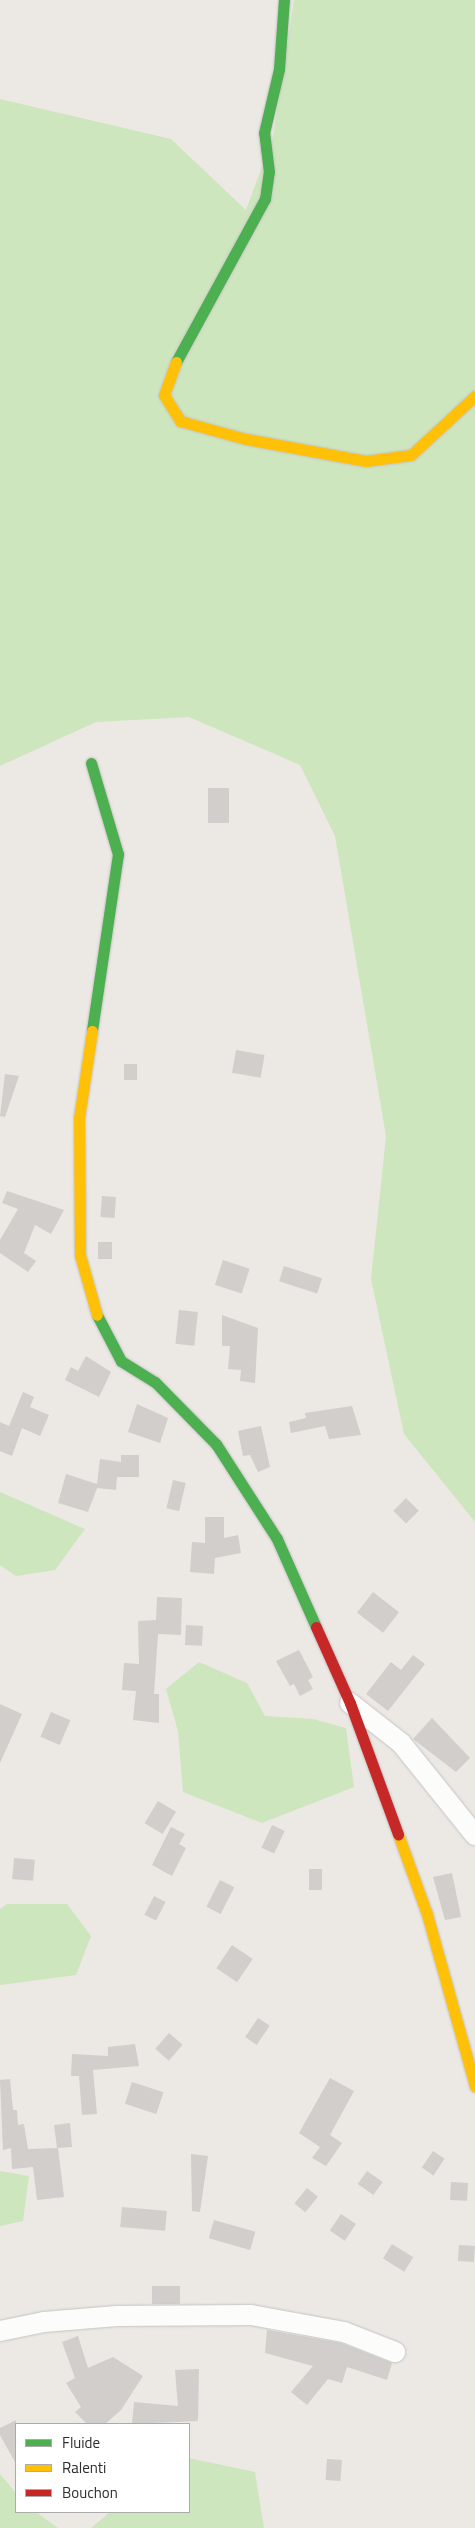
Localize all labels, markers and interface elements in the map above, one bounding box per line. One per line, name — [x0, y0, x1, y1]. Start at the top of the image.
legend — [15, 2423, 190, 2513]
text: Fluide — [62, 2431, 100, 2454]
text: Ralenti — [62, 2456, 106, 2479]
text: Bouchon — [62, 2481, 118, 2504]

